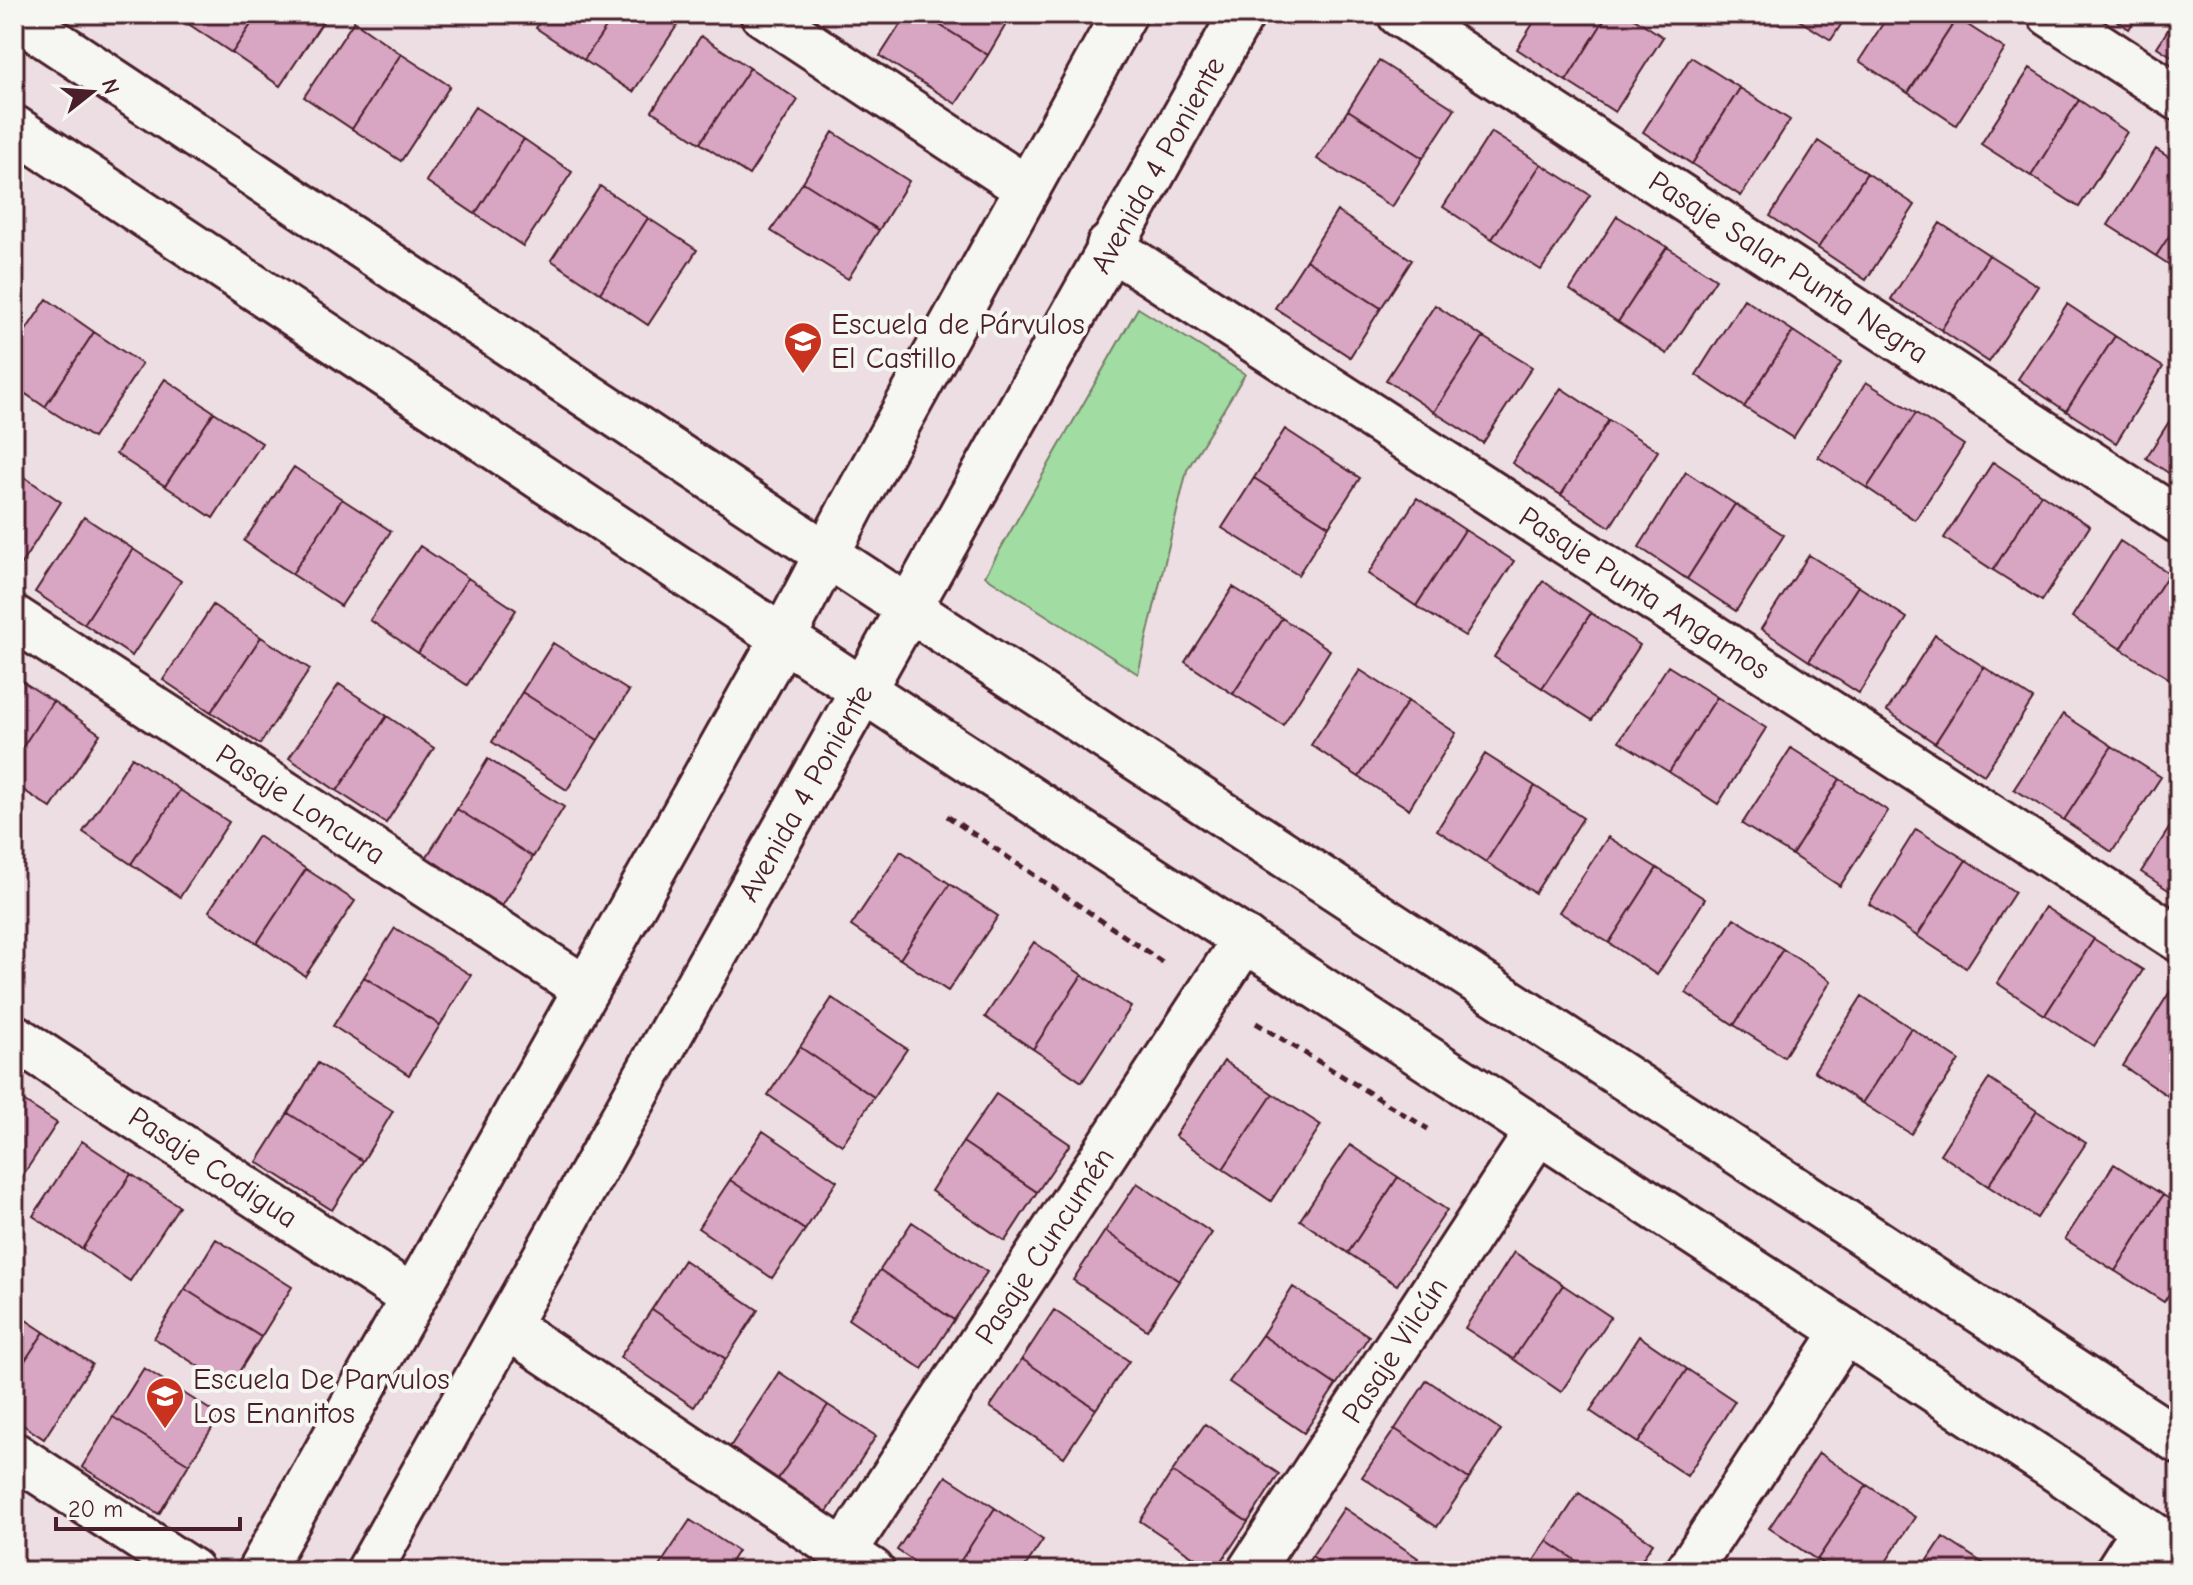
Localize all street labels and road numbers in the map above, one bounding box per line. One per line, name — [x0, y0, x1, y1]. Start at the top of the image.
street label: Avenida 4 Poniente — [1083, 51, 1232, 280]
street label: Pasaje Salar Punta Negra — [1642, 164, 1935, 371]
street label: Pasaje Punta Angamos — [1512, 499, 1776, 687]
street label: Avenida 4 Poniente — [731, 679, 880, 908]
street label: Pasaje Loncura — [209, 737, 392, 872]
street label: Pasaje Codigua — [122, 1100, 304, 1236]
street label: Pasaje Cuncumén — [968, 1141, 1122, 1351]
street label: Pasaje Vilcún — [1335, 1271, 1455, 1430]

